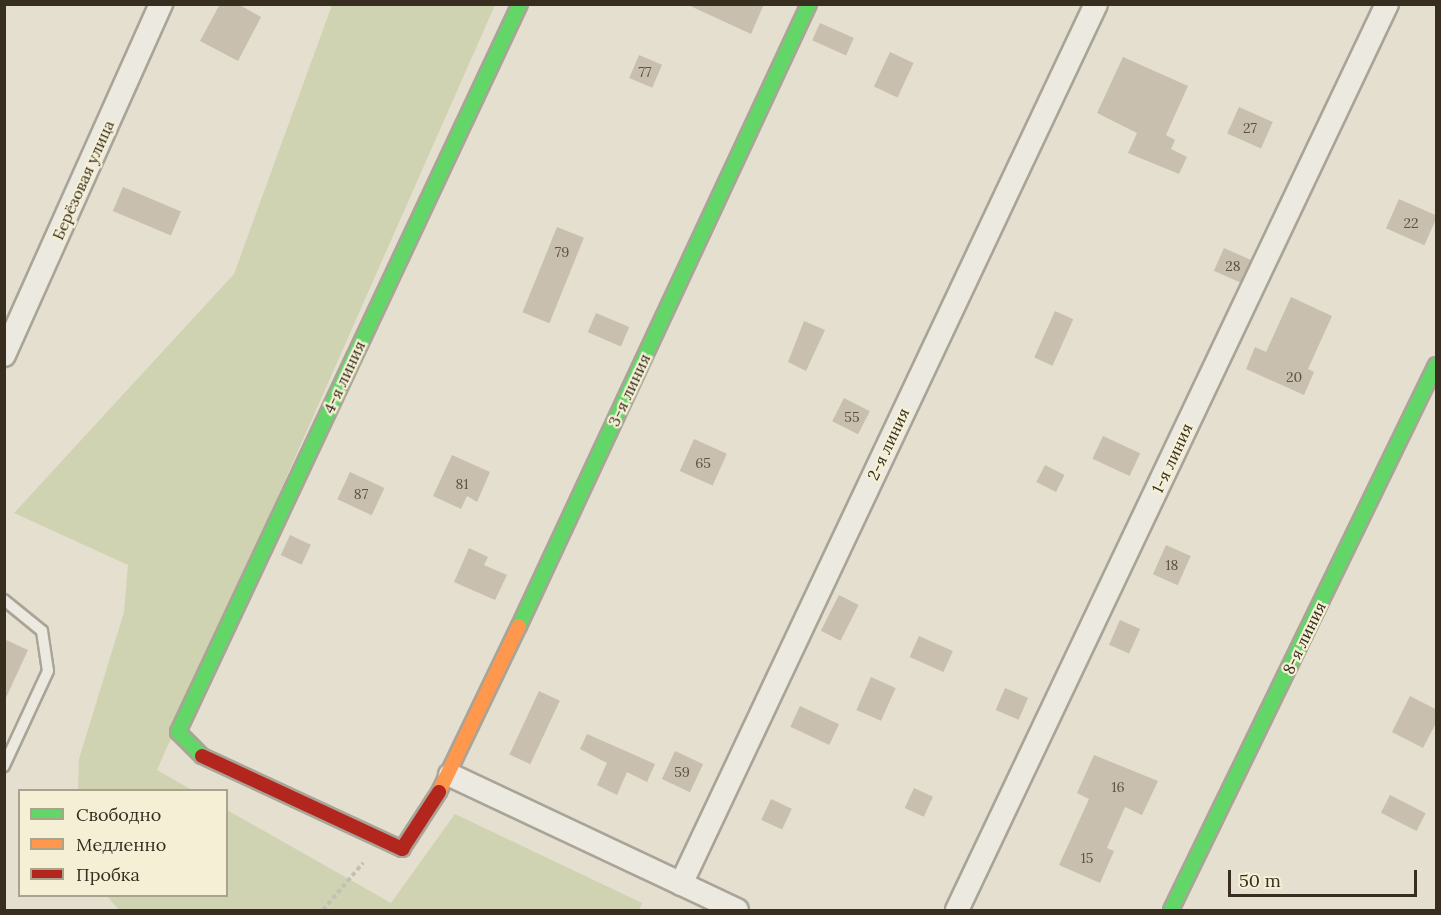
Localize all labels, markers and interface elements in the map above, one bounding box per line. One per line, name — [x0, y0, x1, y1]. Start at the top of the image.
house number: 77 — [639, 64, 651, 80]
street label: Берёзовая улица — [48, 117, 118, 243]
house number: 27 — [1243, 120, 1257, 136]
house number: 22 — [1403, 215, 1419, 231]
house number: 79 — [555, 244, 569, 260]
house number: 28 — [1225, 258, 1241, 274]
street label: 4-я линия — [319, 338, 369, 416]
street label: 3-я линия — [604, 351, 654, 429]
house number: 20 — [1286, 369, 1302, 385]
street label: 2-я линия — [863, 405, 913, 483]
house number: 55 — [844, 409, 860, 425]
street label: 1-я линия — [1148, 420, 1196, 496]
house number: 65 — [695, 455, 711, 471]
house number: 81 — [456, 476, 468, 492]
house number: 87 — [354, 486, 368, 502]
house number: 18 — [1166, 557, 1178, 573]
street label: 8-я линия — [1278, 599, 1330, 677]
house number: 59 — [674, 764, 690, 780]
house number: 16 — [1111, 779, 1125, 795]
legend — [18, 789, 228, 897]
text: Свободно — [76, 803, 161, 826]
text: Медленно — [76, 833, 166, 856]
house number: 15 — [1081, 850, 1093, 866]
scale bar — [1231, 858, 1420, 896]
text: Пробка — [76, 863, 140, 886]
text: 50 m — [1239, 869, 1281, 892]

